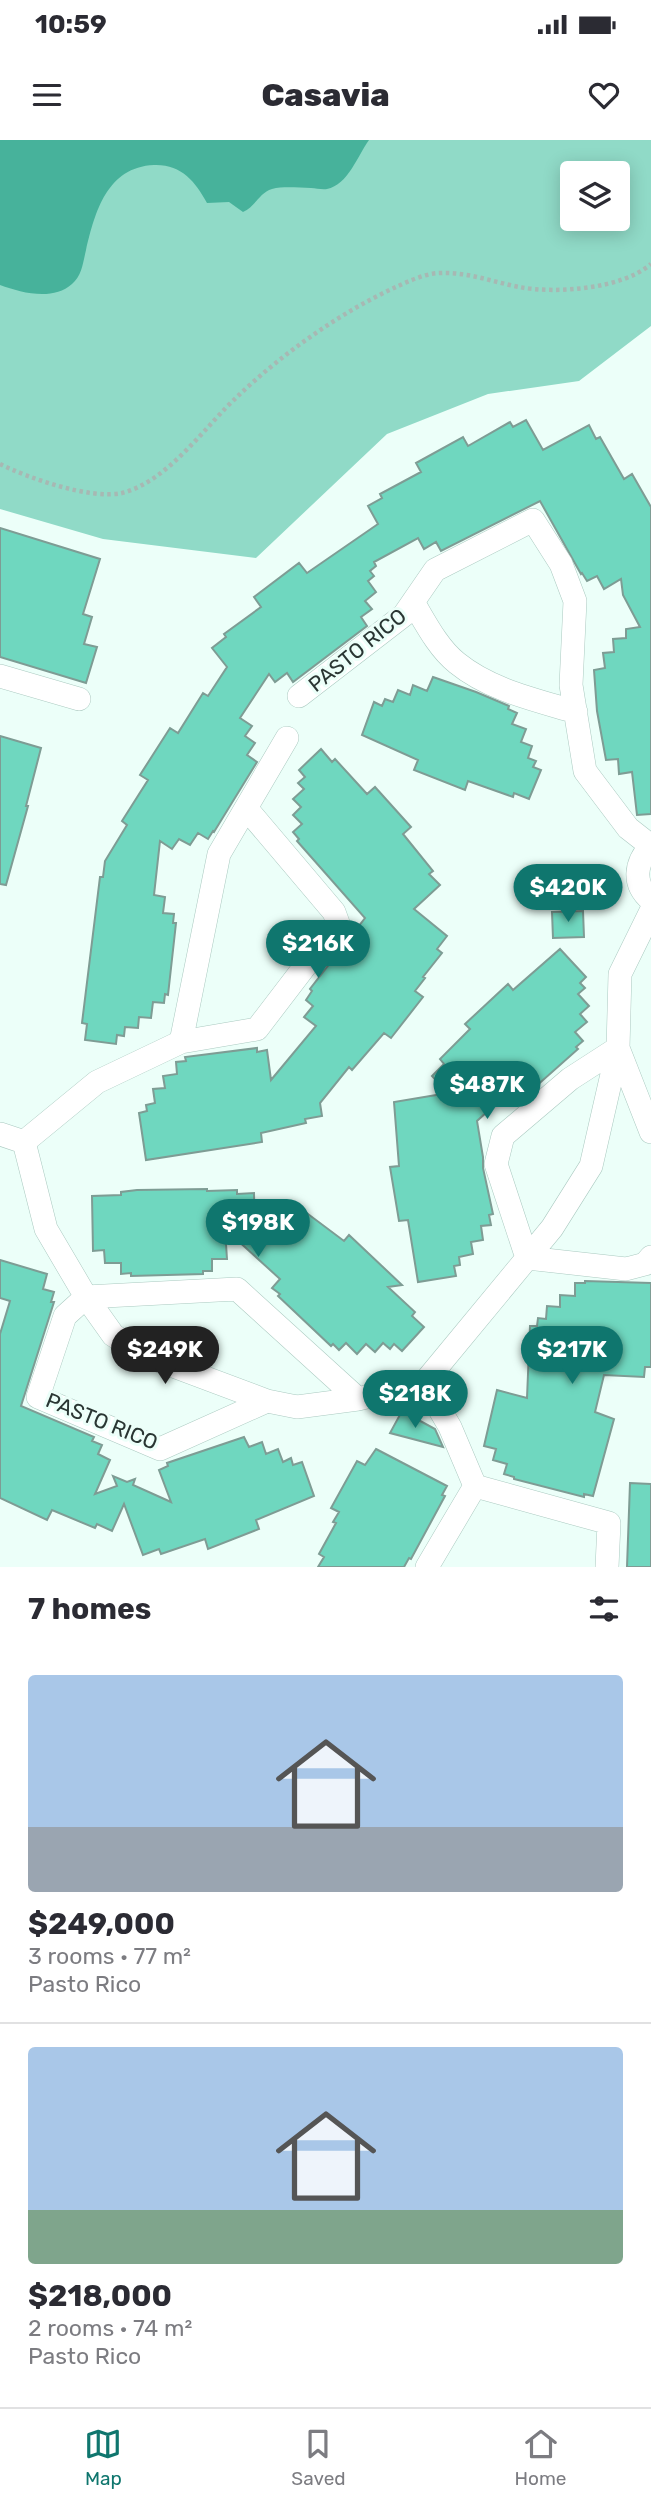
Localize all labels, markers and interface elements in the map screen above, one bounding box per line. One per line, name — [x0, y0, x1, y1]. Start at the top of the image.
text: 10:59 — [35, 9, 107, 40]
icon: menu — [28, 76, 66, 114]
text: Casavia — [261, 76, 390, 114]
icon: heart — [585, 76, 623, 114]
map controls — [560, 161, 630, 231]
button: layers — [560, 161, 630, 231]
street label: PASTO RICO — [303, 603, 411, 697]
pin: $420K — [519, 864, 617, 924]
text: $420K — [530, 873, 606, 901]
pin: $216K — [269, 920, 367, 980]
text: $216K — [282, 929, 354, 957]
pin: $487K — [438, 1062, 536, 1121]
text: $487K — [449, 1070, 525, 1098]
pin: $198K — [209, 1200, 307, 1259]
text: $198K — [222, 1208, 294, 1236]
pin: $249K — [116, 1326, 214, 1386]
pin: $217K — [523, 1326, 621, 1386]
text: $249K — [127, 1335, 203, 1363]
text: $217K — [537, 1335, 607, 1363]
pin: $218K — [366, 1370, 464, 1430]
text: $218K — [379, 1379, 451, 1407]
street label: PASTO RICO — [42, 1387, 162, 1455]
icon: filters — [585, 1590, 623, 1628]
text: 7 homes — [28, 1591, 151, 1627]
icon: home — [263, 1721, 389, 1847]
text: $249,000 — [28, 1906, 175, 1942]
text: 3 rooms · 77 m² — [28, 1942, 191, 1970]
text: Pasto Rico — [28, 1970, 141, 1998]
icon: home — [263, 2093, 389, 2219]
text: $218,000 — [28, 2278, 172, 2314]
text: 2 rooms · 74 m² — [28, 2314, 192, 2342]
text: Pasto Rico — [28, 2342, 141, 2370]
tab: Map — [84, 2425, 122, 2490]
tab: Saved — [291, 2425, 346, 2490]
tab: Home — [515, 2425, 567, 2490]

